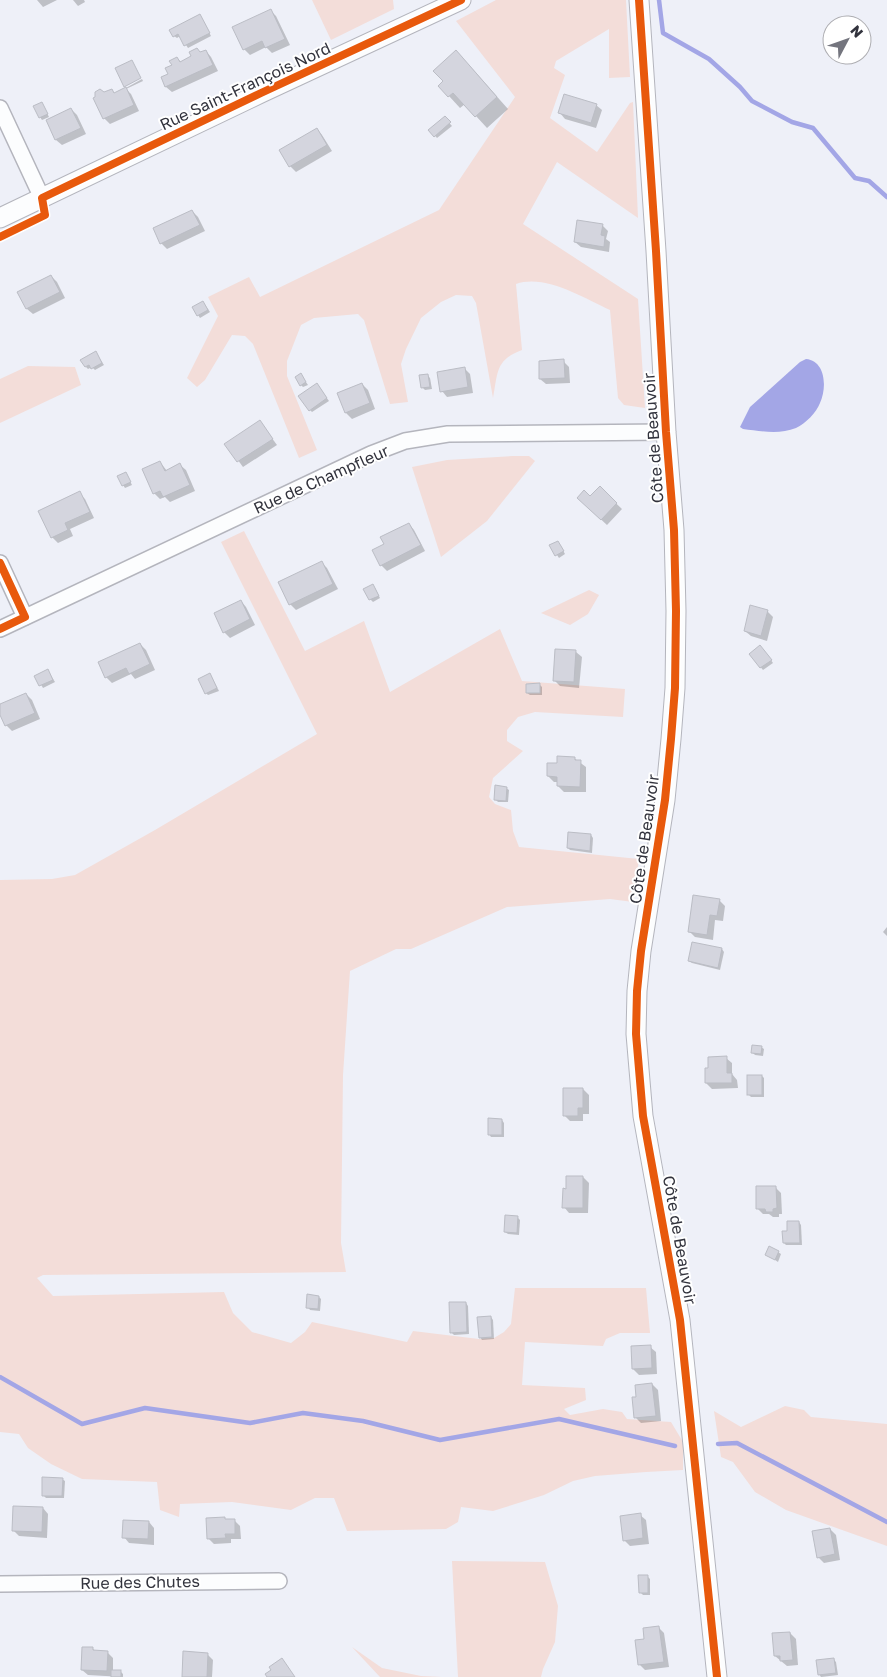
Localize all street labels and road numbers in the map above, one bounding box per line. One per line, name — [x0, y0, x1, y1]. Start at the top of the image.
street label: Rue Saint-François Nord — [156, 38, 334, 134]
street label: Côte de Beauvoir — [638, 372, 668, 504]
street label: Rue de Champfleur — [250, 440, 392, 518]
street label: Côte de Beauvoir — [625, 773, 663, 905]
street label: Côte de Beauvoir — [659, 1174, 701, 1306]
street label: Rue des Chutes — [80, 1571, 200, 1593]

